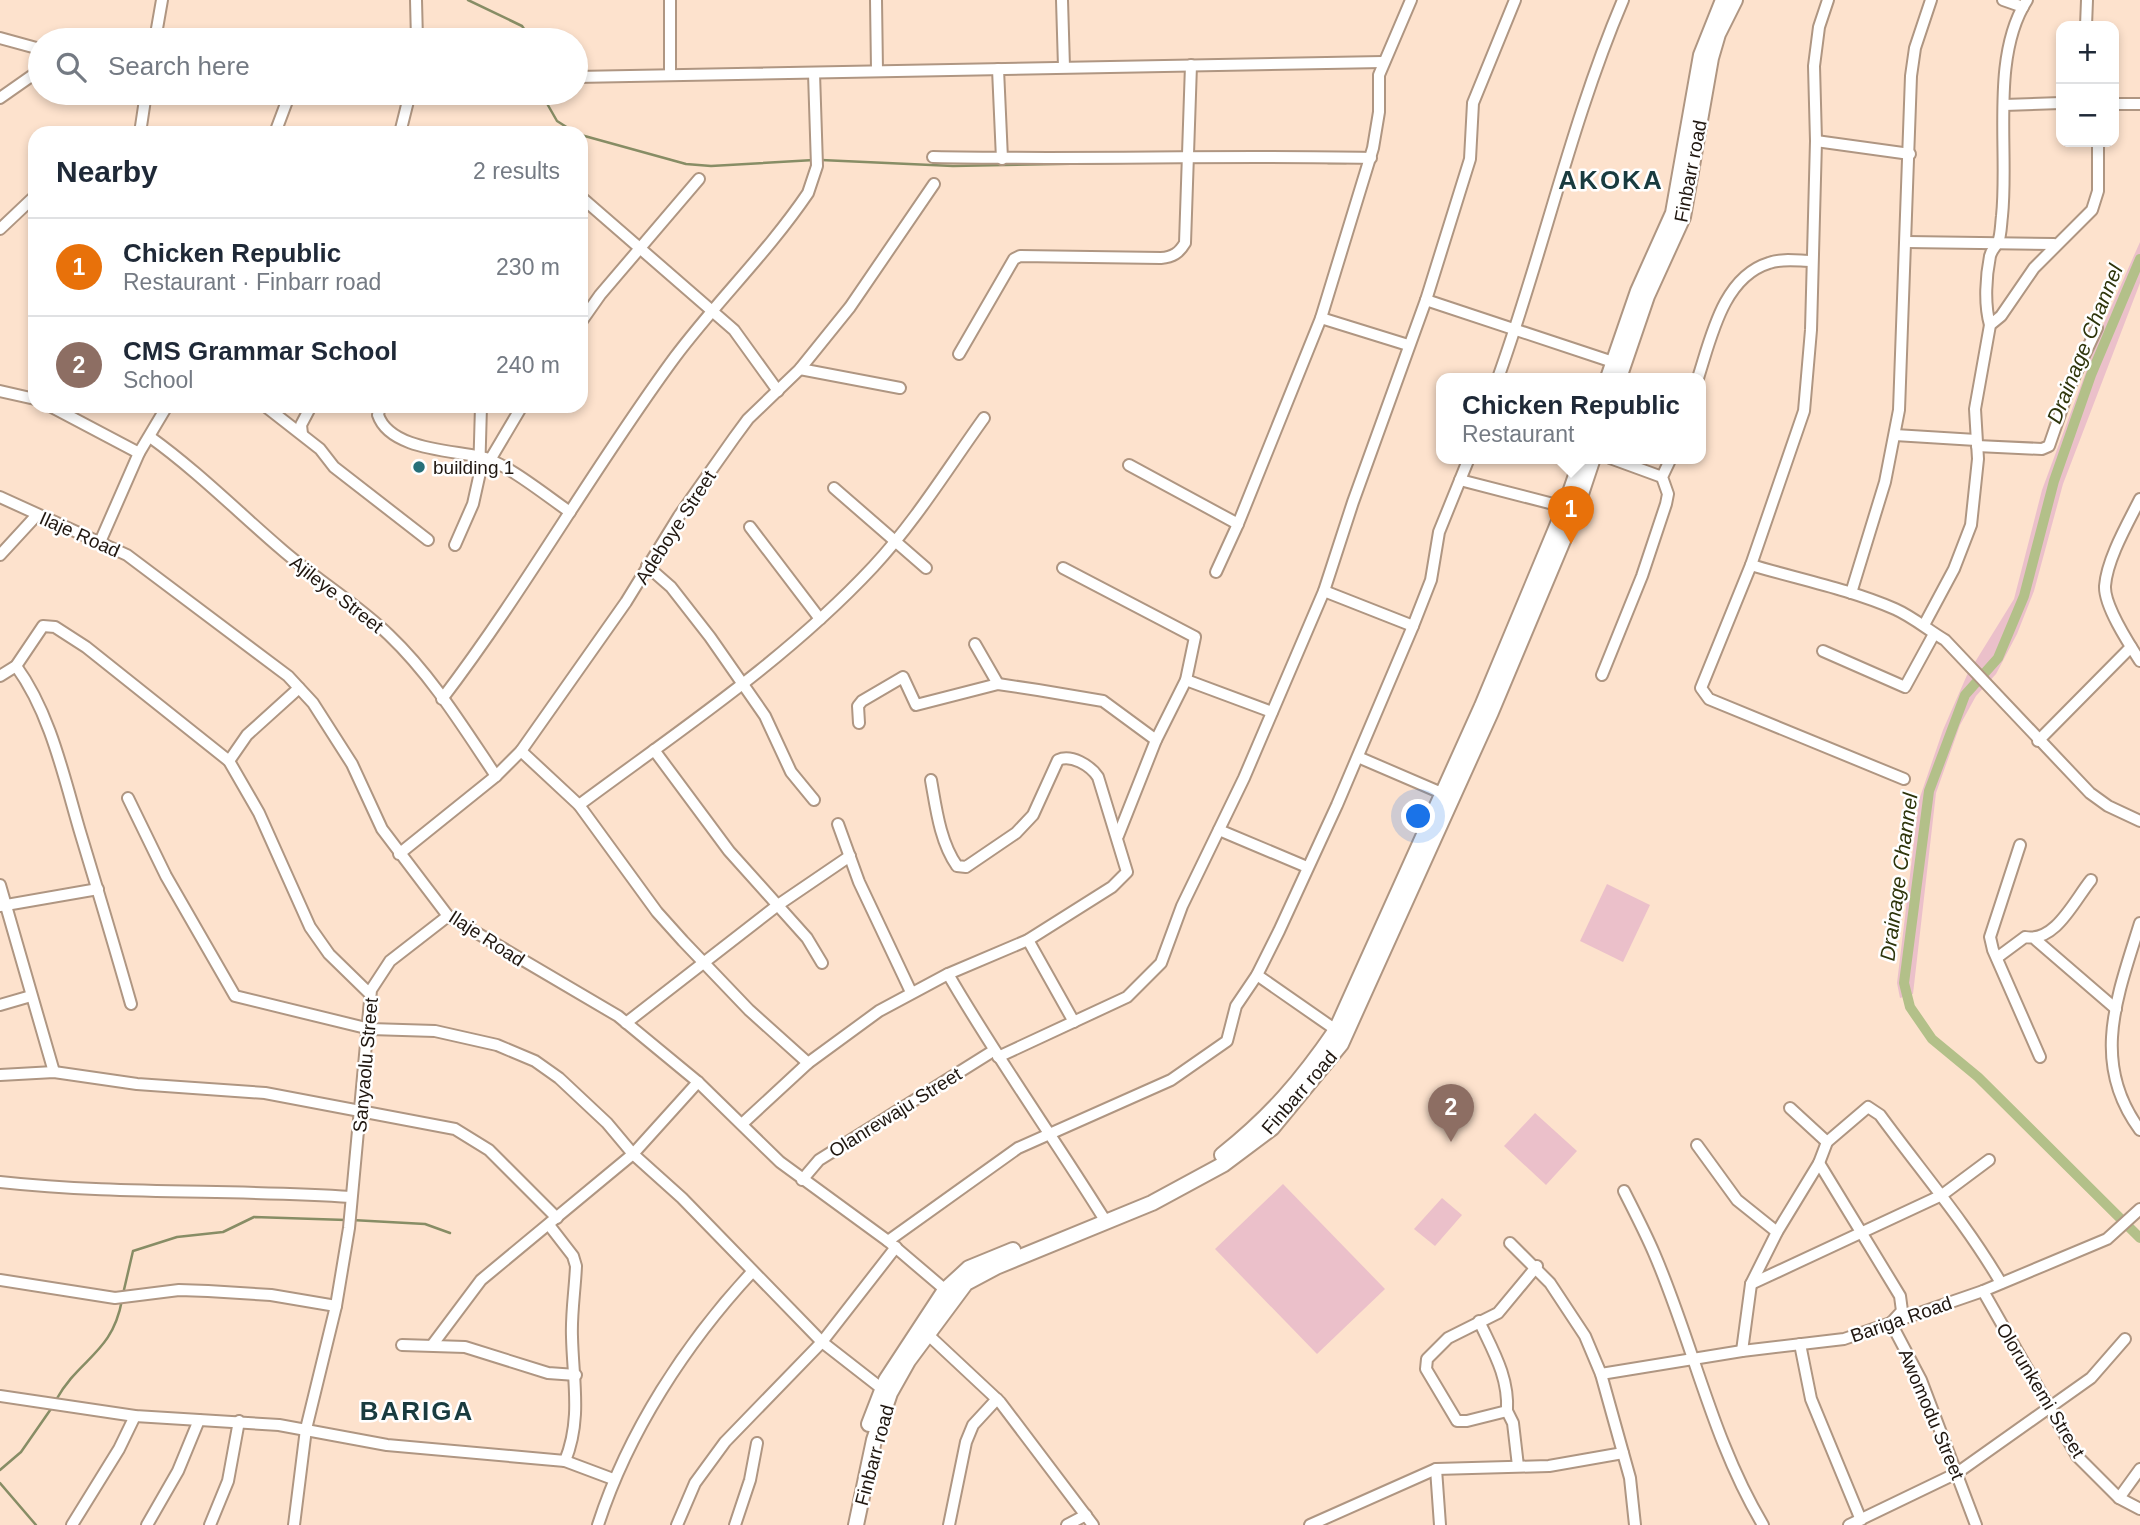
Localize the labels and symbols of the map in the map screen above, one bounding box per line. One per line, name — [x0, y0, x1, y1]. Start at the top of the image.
street label: Finbarr road — [1670, 118, 1711, 224]
district label: AKOKA — [1558, 165, 1664, 195]
water label: Drainage Channel — [2042, 260, 2127, 427]
place label: building 1 — [433, 457, 514, 478]
marker: building 1 — [411, 459, 427, 475]
street label: Adeboye Street — [631, 466, 720, 588]
pin: 1 — [1548, 486, 1594, 544]
street label: Ilaje Road — [36, 507, 123, 561]
street label: Ajileye Street — [286, 552, 388, 638]
water label: Drainage Channel — [1875, 790, 1922, 962]
your location — [1401, 799, 1435, 833]
street label: Ilaje Road — [445, 906, 528, 971]
street label: Sanyaolu Street — [349, 996, 382, 1133]
street label: Finbarr road — [1258, 1046, 1341, 1138]
street label: Olanrewaju Street — [825, 1063, 966, 1162]
pin: 2 — [1428, 1084, 1474, 1142]
street label: Bariga Road — [1848, 1292, 1955, 1347]
street label: Olorunkemi Street — [1992, 1319, 2089, 1462]
street label: Awomodu Street — [1894, 1346, 1969, 1483]
district label: BARIGA — [360, 1396, 474, 1426]
street label: Finbarr road — [851, 1402, 898, 1508]

